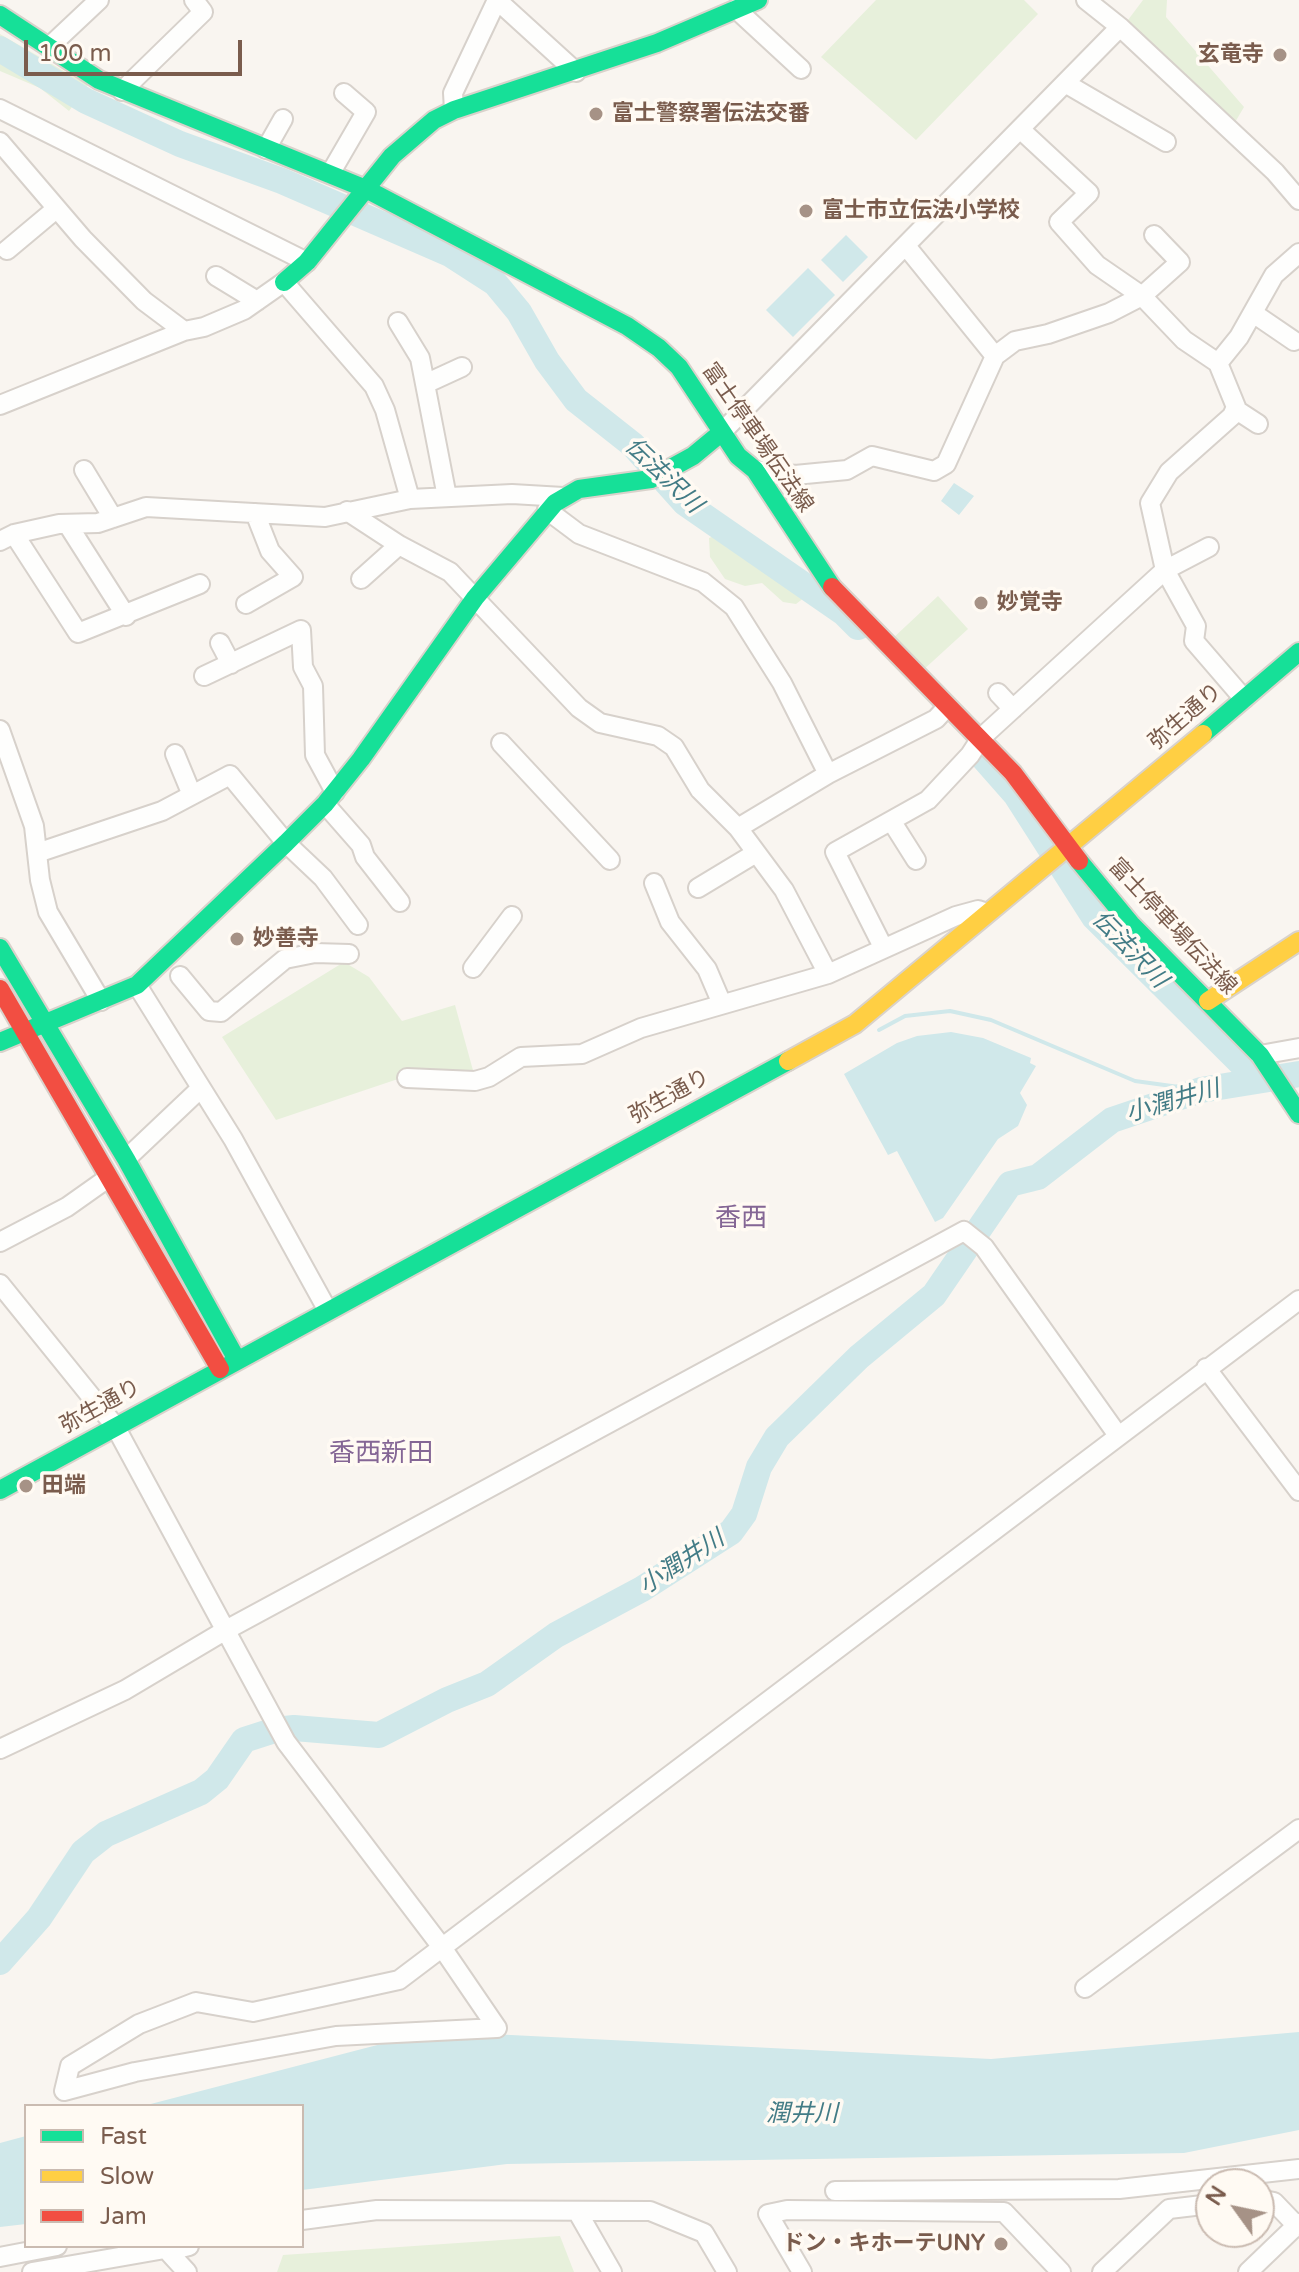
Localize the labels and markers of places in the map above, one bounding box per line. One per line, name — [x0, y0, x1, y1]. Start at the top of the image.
place label: 玄竜寺 — [1198, 42, 1264, 68]
marker: 玄竜寺 — [1271, 46, 1289, 64]
place label: 富士警察署伝法交番 — [612, 101, 810, 127]
marker: 富士警察署伝法交番 — [587, 105, 605, 123]
place label: 富士市立伝法小学校 — [822, 198, 1020, 224]
marker: 富士市立伝法小学校 — [797, 202, 815, 220]
place label: 妙覚寺 — [997, 590, 1063, 616]
marker: 妙覚寺 — [972, 594, 990, 612]
place label: 妙善寺 — [253, 926, 319, 952]
marker: 妙善寺 — [228, 930, 246, 948]
place label: 田端 — [42, 1473, 86, 1499]
marker: 田端 — [17, 1477, 35, 1495]
place label: ドン・キホーテUNY — [783, 2231, 985, 2257]
marker: ドン・キホーテUNY — [992, 2235, 1010, 2253]

